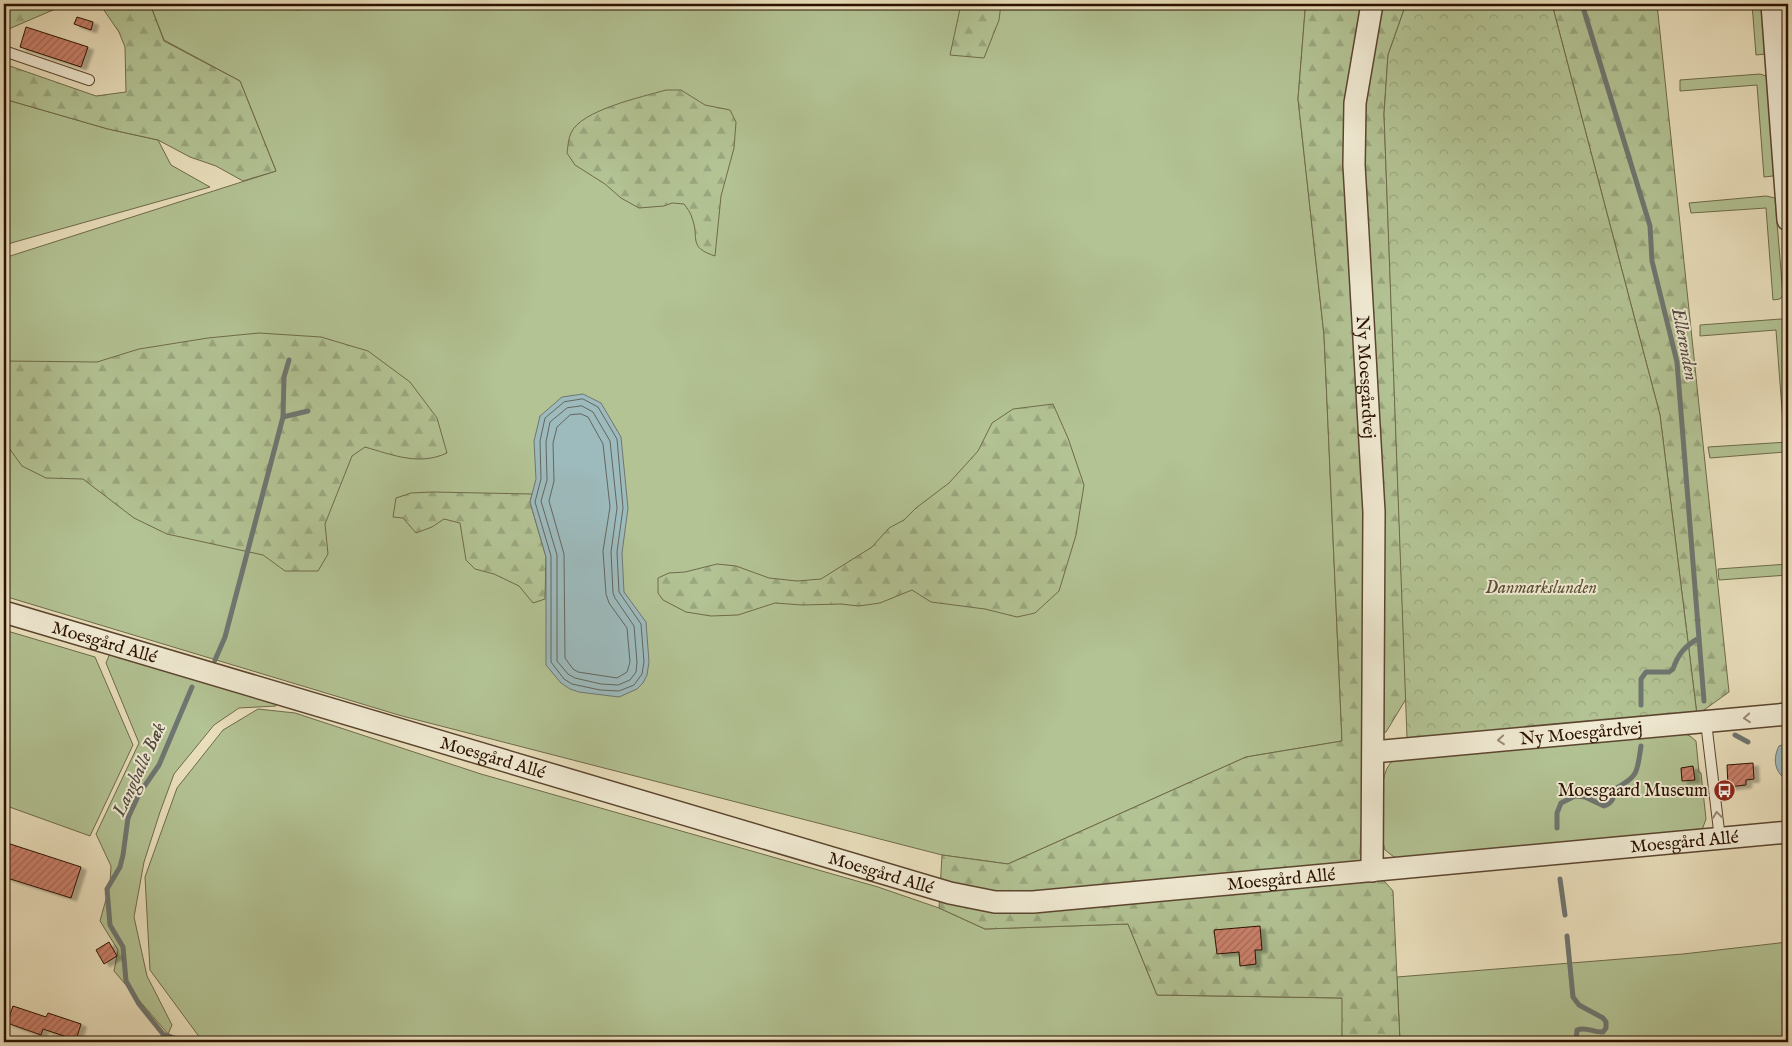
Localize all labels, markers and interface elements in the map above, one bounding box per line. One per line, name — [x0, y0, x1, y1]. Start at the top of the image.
water label: Ellerenden — [1665, 305, 1703, 383]
street label: Ny Moesgårdvej — [1350, 315, 1380, 439]
park label: Danmarkslunden — [1485, 577, 1597, 600]
street label: Moesgård Allé — [49, 617, 160, 670]
one-way arrow — [1743, 712, 1751, 723]
street label: Ny Moesgårdvej — [1519, 717, 1644, 752]
water label: Langballe Bæk — [107, 719, 172, 822]
street label: Moesgård Allé — [437, 732, 548, 785]
one-way arrow — [1497, 735, 1505, 746]
bus stop icon: Moesgaard Museum — [1712, 778, 1736, 802]
place label: Moesgaard Museum — [1558, 780, 1708, 803]
one-way arrow — [1712, 811, 1723, 819]
street label: Moesgård Allé — [1629, 827, 1740, 860]
street label: Moesgård Allé — [825, 847, 936, 901]
street label: Moesgård Allé — [1226, 864, 1337, 897]

